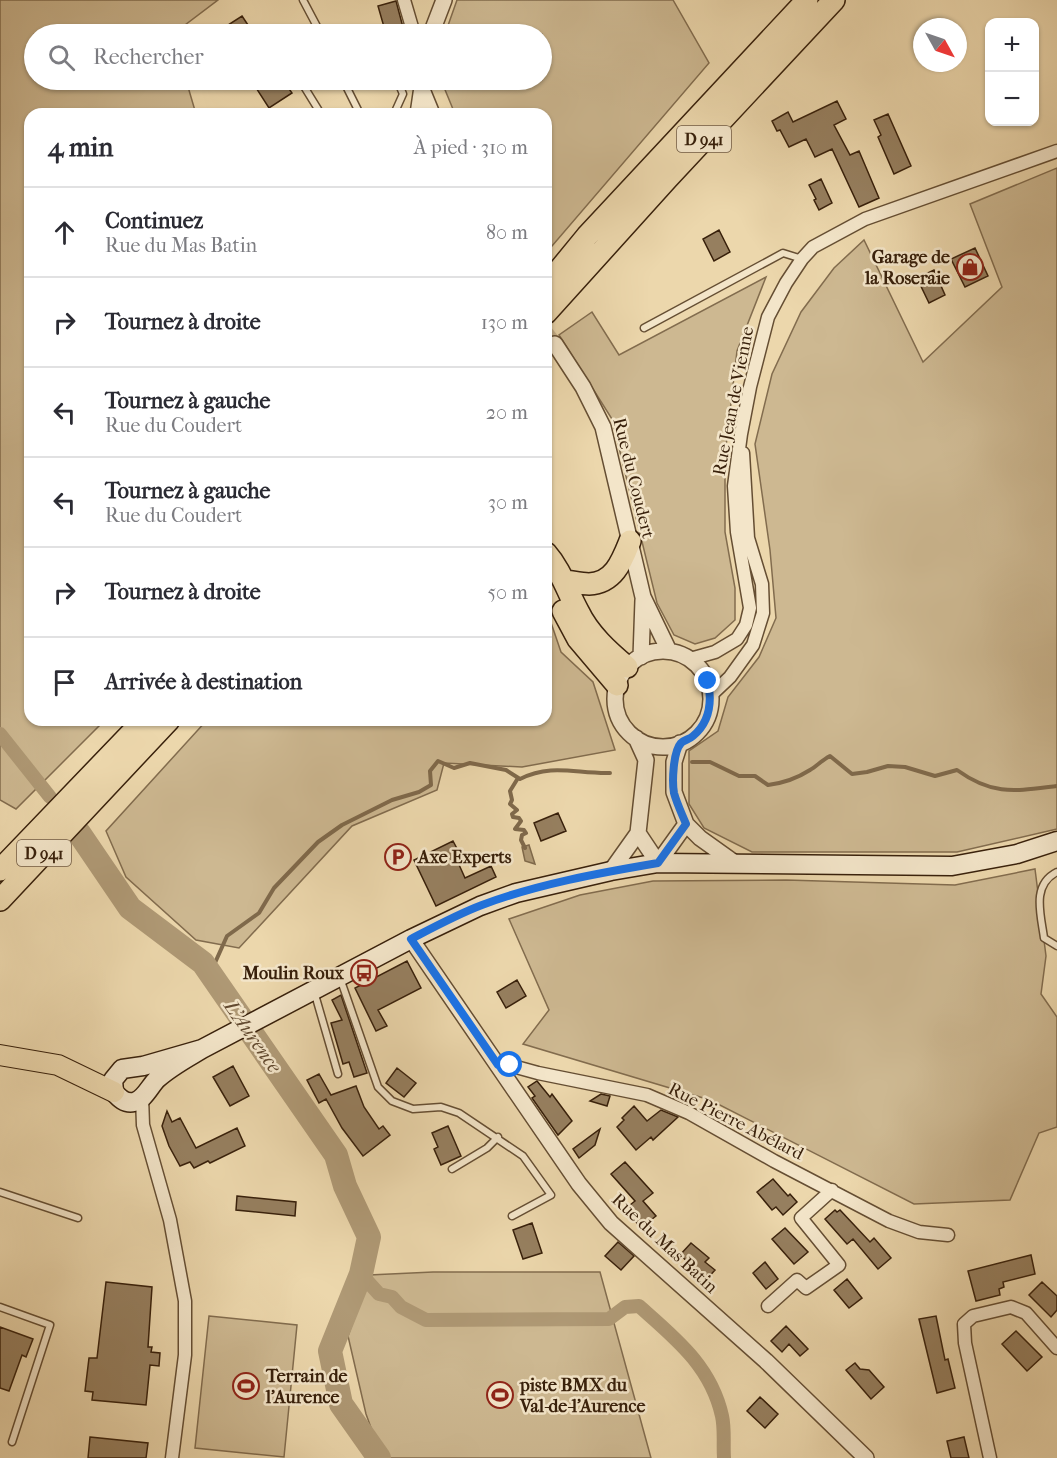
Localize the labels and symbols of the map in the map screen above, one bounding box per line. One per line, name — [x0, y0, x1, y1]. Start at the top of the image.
north arrow — [913, 18, 967, 72]
road number: D 941 — [677, 126, 731, 152]
place label: Garage de la Roseraie — [864, 247, 950, 289]
shop icon: Garage de la Roseraie — [955, 252, 985, 282]
street label: Rue Jean de Vienne — [709, 325, 758, 478]
street label: Rue du Coudert — [608, 416, 659, 541]
route end — [694, 667, 720, 693]
road number: D 941 — [17, 840, 71, 866]
parking icon: Axe Experts — [383, 842, 413, 872]
place label: Axe Experts — [417, 847, 512, 868]
bus stop icon: Moulin Roux — [349, 958, 379, 988]
place label: Moulin Roux — [242, 963, 345, 984]
water label: L'Aurence — [218, 994, 286, 1078]
route start — [496, 1051, 522, 1077]
street label: Rue Pierre Abélard — [665, 1078, 807, 1165]
street label: Rue du Mas Batin — [607, 1189, 722, 1298]
place label: Terrain de l'Aurence — [265, 1366, 348, 1408]
sports icon: Terrain de l'Aurence — [231, 1371, 261, 1401]
place label: piste BMX du Val-de-l'Aurence — [519, 1375, 645, 1417]
sports icon: piste BMX du Val-de-l'Aurence — [485, 1380, 515, 1410]

